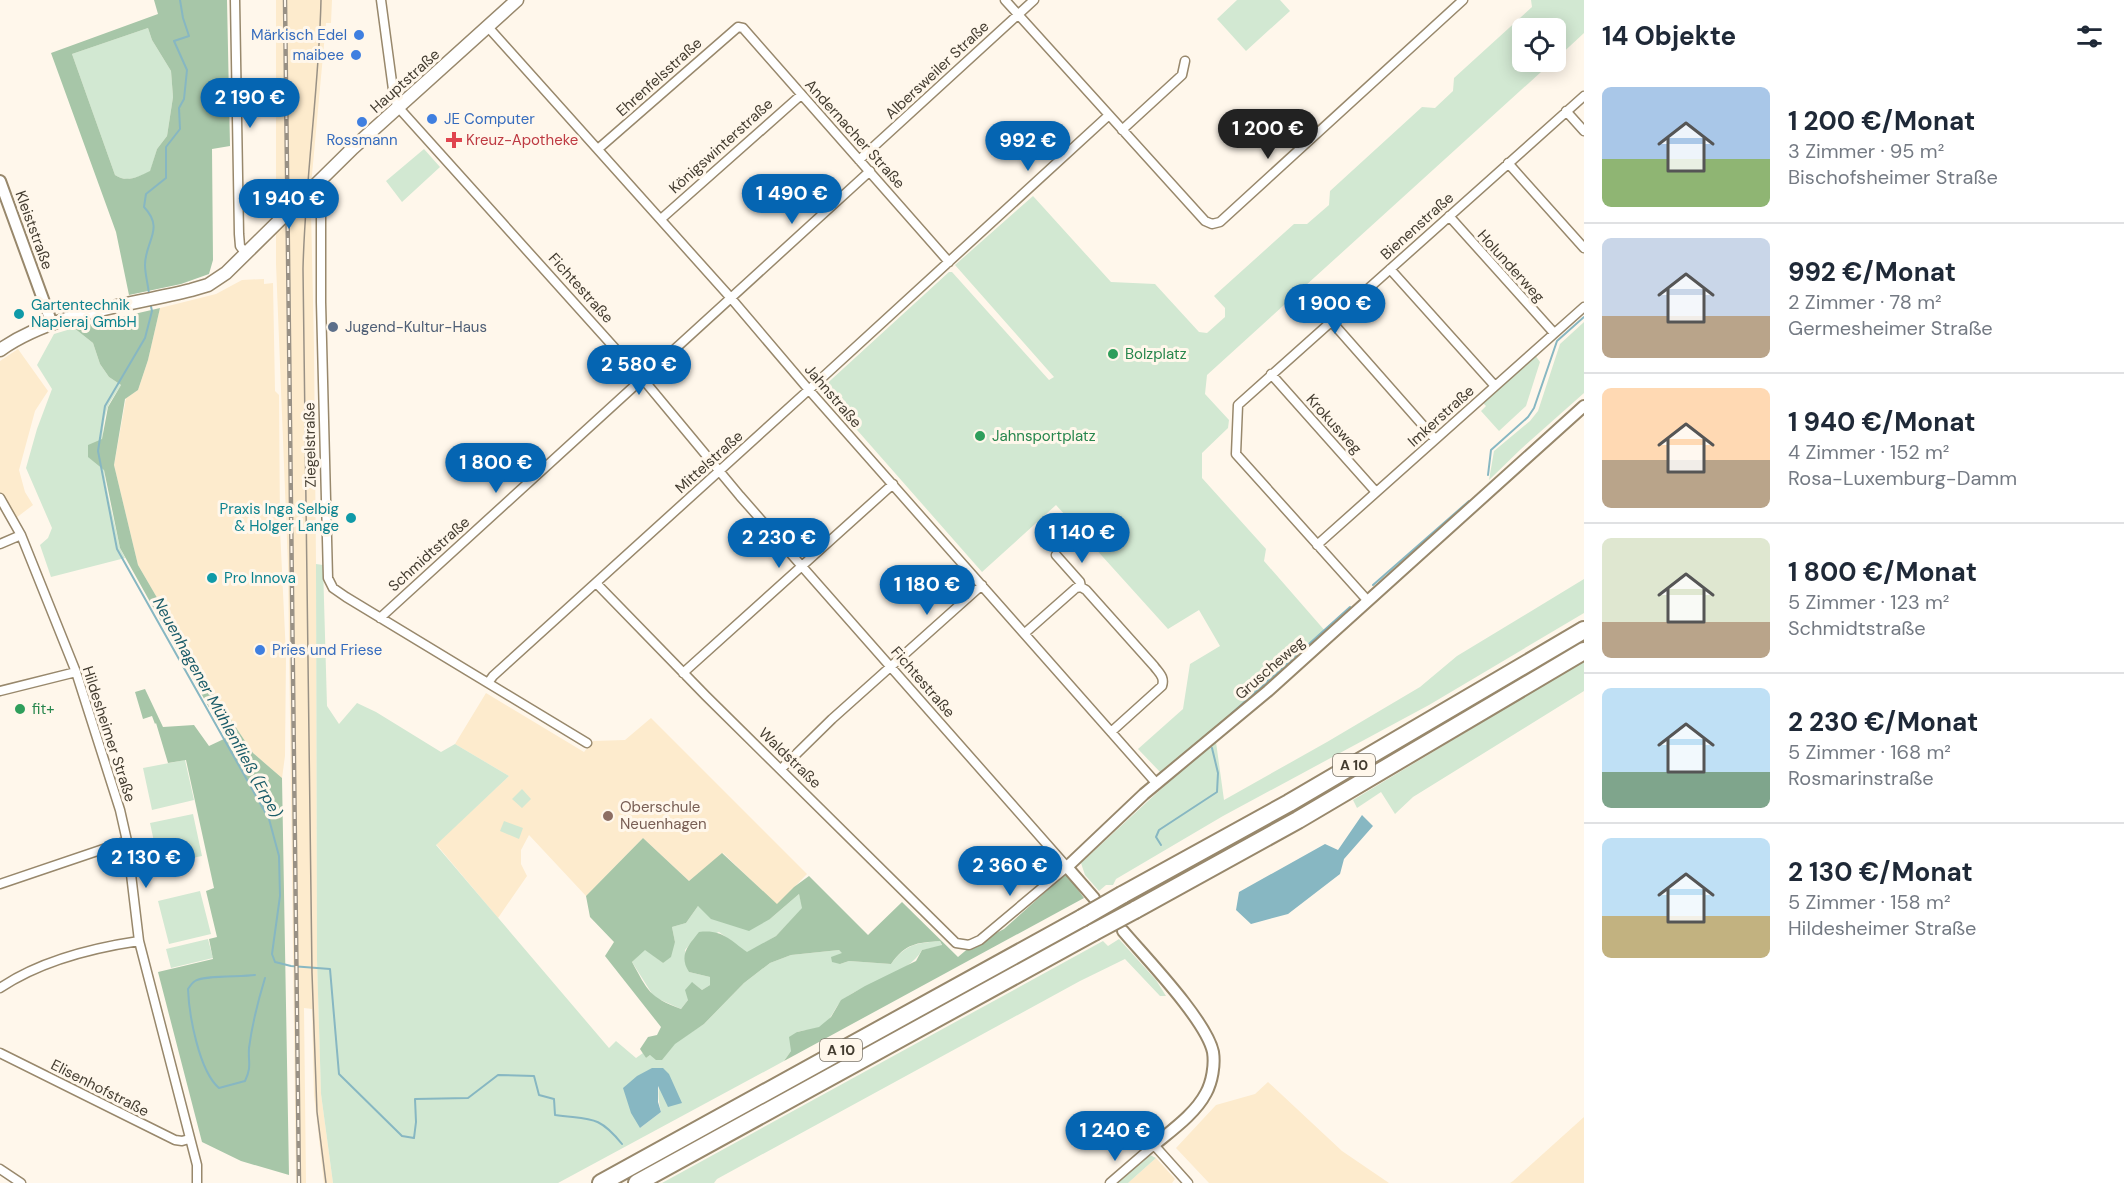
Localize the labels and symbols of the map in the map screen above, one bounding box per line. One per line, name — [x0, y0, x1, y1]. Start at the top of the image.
street label: Albersweiler Straße — [881, 17, 993, 123]
place label: Märkisch Edel — [251, 25, 347, 45]
marker: Märkisch Edel — [352, 28, 366, 42]
street label: Ehrenfelsstraße — [612, 33, 706, 121]
street label: Hauptstraße — [366, 44, 444, 118]
place label: maibee — [292, 45, 344, 65]
marker: maibee — [349, 48, 363, 62]
street label: Andernacher Straße — [801, 75, 909, 193]
pin: 2 190 € — [195, 78, 305, 129]
street label: Königswinterstraße — [665, 94, 777, 198]
place label: JE Computer — [444, 109, 535, 129]
pin: 1 200 € — [1213, 109, 1323, 160]
marker: JE Computer — [425, 112, 439, 126]
marker: Rossmann — [355, 115, 369, 129]
pin: 992 € — [986, 121, 1070, 172]
place label: Rossmann — [326, 130, 398, 150]
place label: Kreuz-Apotheke — [466, 130, 578, 150]
marker: Kreuz-Apotheke — [447, 133, 461, 147]
pin: 1 490 € — [737, 174, 847, 225]
pin: 1 940 € — [234, 179, 344, 230]
street label: Kleiststraße — [11, 188, 57, 272]
street label: Bienenstraße — [1376, 188, 1458, 264]
street label: Holunderweg — [1473, 225, 1549, 307]
street label: Fichtestraße — [544, 249, 618, 327]
pin: 1 900 € — [1280, 284, 1390, 335]
place label: Gartentechnik Napieraj GmbH — [31, 295, 137, 332]
marker: Gartentechnik Napieraj GmbH — [12, 307, 26, 321]
place label: Jugend-Kultur-Haus — [345, 317, 487, 337]
marker: Jugend-Kultur-Haus — [326, 320, 340, 334]
place label: Bolzplatz — [1125, 344, 1187, 364]
pin: 2 580 € — [584, 345, 694, 396]
marker: Bolzplatz — [1106, 347, 1120, 361]
street label: Jahnstraße — [800, 360, 866, 432]
street label: Imkerstraße — [1403, 381, 1479, 451]
street label: Krokusweg — [1302, 390, 1366, 458]
street label: Ziegelstraße — [299, 402, 321, 488]
street label: Mittelstraße — [671, 426, 747, 498]
place label: Jahnsportplatz — [992, 426, 1096, 446]
marker: Jahnsportplatz — [973, 429, 987, 443]
pin: 1 800 € — [441, 443, 551, 494]
place label: Praxis Inga Selbig & Holger Lange — [219, 499, 339, 536]
marker: Praxis Inga Selbig & Holger Lange — [344, 511, 358, 525]
street label: Schmidtstraße — [384, 512, 474, 596]
pin: 1 140 € — [1027, 513, 1137, 564]
pin: 2 230 € — [724, 518, 834, 569]
pin: 1 180 € — [872, 565, 982, 616]
place label: Pro Innova — [224, 568, 296, 588]
marker: Pro Innova — [205, 571, 219, 585]
water label: Neuenhagener Mühlenfließ (Erpe) — [148, 593, 287, 821]
street label: Gruscheweg — [1231, 632, 1309, 704]
place label: Pries und Friese — [272, 640, 382, 660]
street label: Fichtestraße — [887, 642, 959, 722]
marker: Pries und Friese — [253, 643, 267, 657]
street label: Hildesheimer Straße — [78, 664, 140, 804]
place label: fit+ — [32, 699, 55, 719]
marker: fit+ — [13, 702, 27, 716]
street label: Waldstraße — [754, 723, 826, 793]
road number: A 10 — [1333, 754, 1375, 776]
place label: Oberschule Neuenhagen — [620, 797, 707, 834]
marker: Oberschule Neuenhagen — [601, 809, 615, 823]
pin: 2 130 € — [91, 838, 201, 889]
pin: 2 360 € — [955, 846, 1065, 897]
road number: A 10 — [820, 1039, 862, 1061]
street label: Elisenhofstraße — [48, 1055, 152, 1121]
pin: 1 240 € — [1060, 1111, 1170, 1162]

